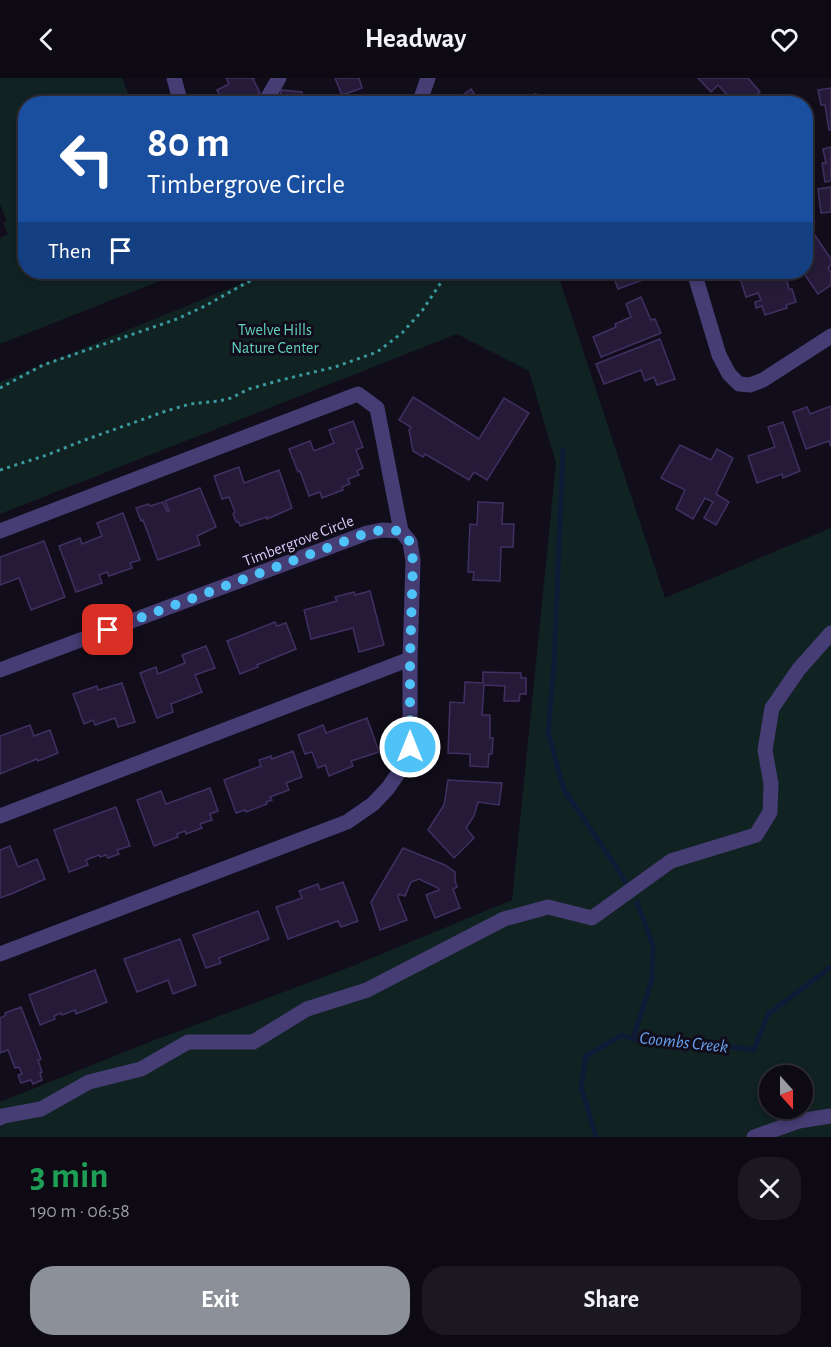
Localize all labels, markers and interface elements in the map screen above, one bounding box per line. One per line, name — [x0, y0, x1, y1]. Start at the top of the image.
icon: back — [30, 23, 63, 56]
icon: heart — [768, 23, 801, 56]
text: Headway — [365, 25, 466, 52]
icon: left — [48, 120, 126, 198]
text: 80 m — [147, 122, 230, 164]
text: Timbergrove Circle — [147, 171, 345, 198]
icon: arrive — [104, 234, 137, 267]
text: Then — [48, 240, 92, 262]
park label: Twelve Hills Nature Center — [231, 322, 319, 356]
street label: Timbergrove Circle — [241, 512, 356, 569]
pin — [82, 604, 133, 655]
icon: arrive — [91, 613, 124, 646]
position arrow — [378, 715, 442, 779]
water label: Coombs Creek — [639, 1029, 729, 1057]
north arrow — [759, 1065, 813, 1119]
map controls — [759, 1065, 813, 1119]
button: close — [738, 1157, 801, 1220]
text: 3 min — [30, 1158, 108, 1194]
text: 190 m · 06:58 — [30, 1201, 130, 1221]
button: Exit — [30, 1266, 410, 1335]
button: Share — [422, 1266, 801, 1335]

